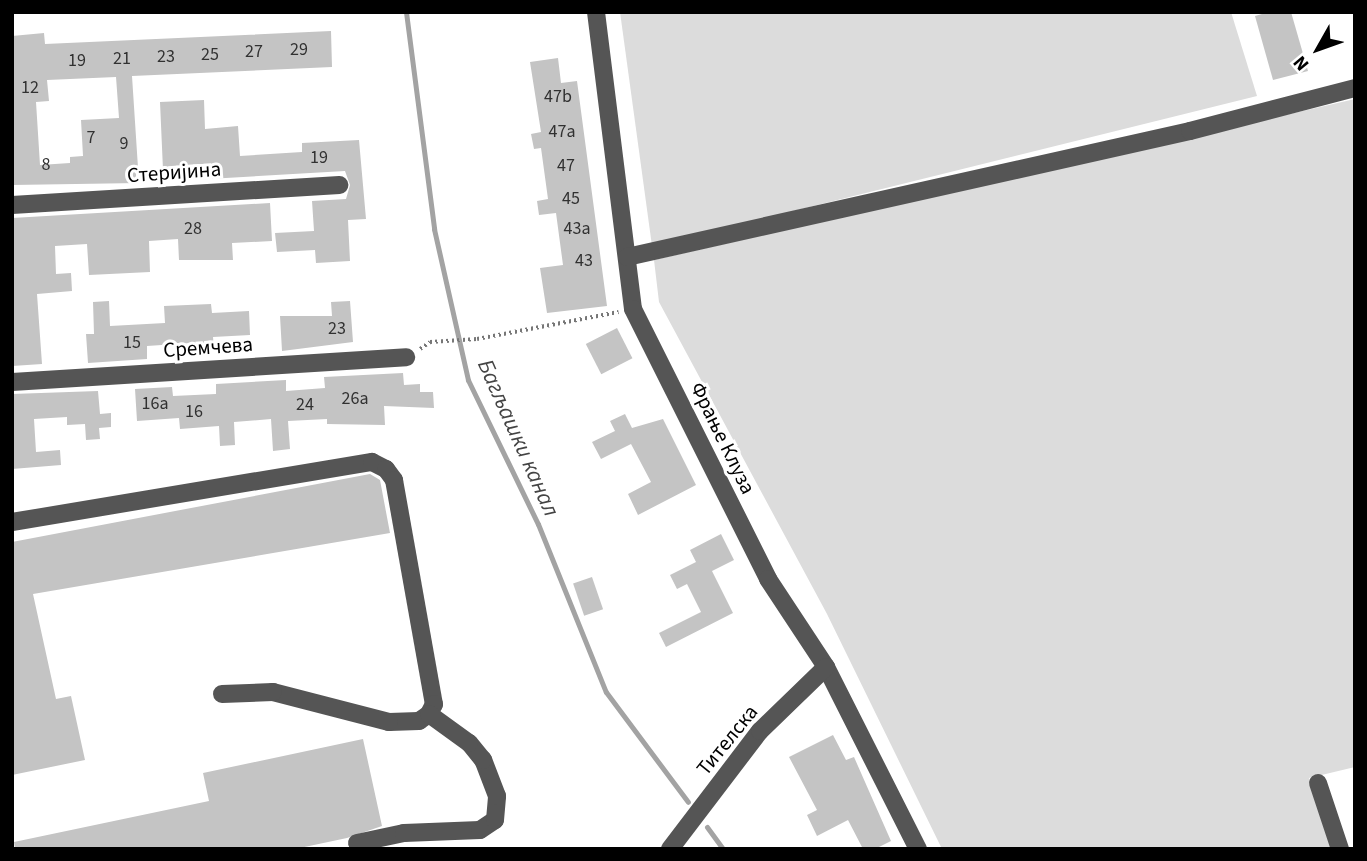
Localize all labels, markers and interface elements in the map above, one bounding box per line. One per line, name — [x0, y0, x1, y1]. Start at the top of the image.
north arrow — [1283, 14, 1353, 84]
house number: 29 — [290, 39, 308, 61]
house number: 27 — [245, 41, 263, 63]
house number: 25 — [201, 44, 219, 66]
house number: 23 — [157, 46, 175, 68]
house number: 21 — [113, 48, 131, 70]
text: N — [1287, 49, 1316, 76]
house number: 19 — [68, 50, 86, 72]
house number: 12 — [21, 77, 39, 99]
house number: 47b — [544, 86, 572, 108]
house number: 47a — [549, 121, 575, 143]
house number: 7 — [87, 127, 95, 149]
house number: 9 — [120, 133, 128, 155]
house number: 19 — [310, 147, 328, 169]
house number: 8 — [42, 154, 50, 176]
house number: 47 — [557, 155, 575, 177]
street label: Стеријина — [126, 156, 222, 188]
house number: 45 — [562, 188, 580, 210]
house number: 28 — [184, 218, 202, 240]
house number: 43a — [564, 218, 590, 240]
house number: 43 — [575, 250, 593, 272]
house number: 23 — [328, 318, 346, 340]
street label: Сремчева — [162, 331, 254, 363]
house number: 15 — [123, 332, 141, 354]
water label: Багљашки канал — [471, 355, 565, 521]
street label: Фрање Клуза — [685, 378, 761, 498]
house number: 26a — [342, 388, 368, 410]
house number: 16a — [142, 393, 168, 415]
house number: 24 — [296, 394, 314, 416]
house number: 16 — [185, 401, 203, 423]
street label: Тителска — [691, 700, 763, 780]

